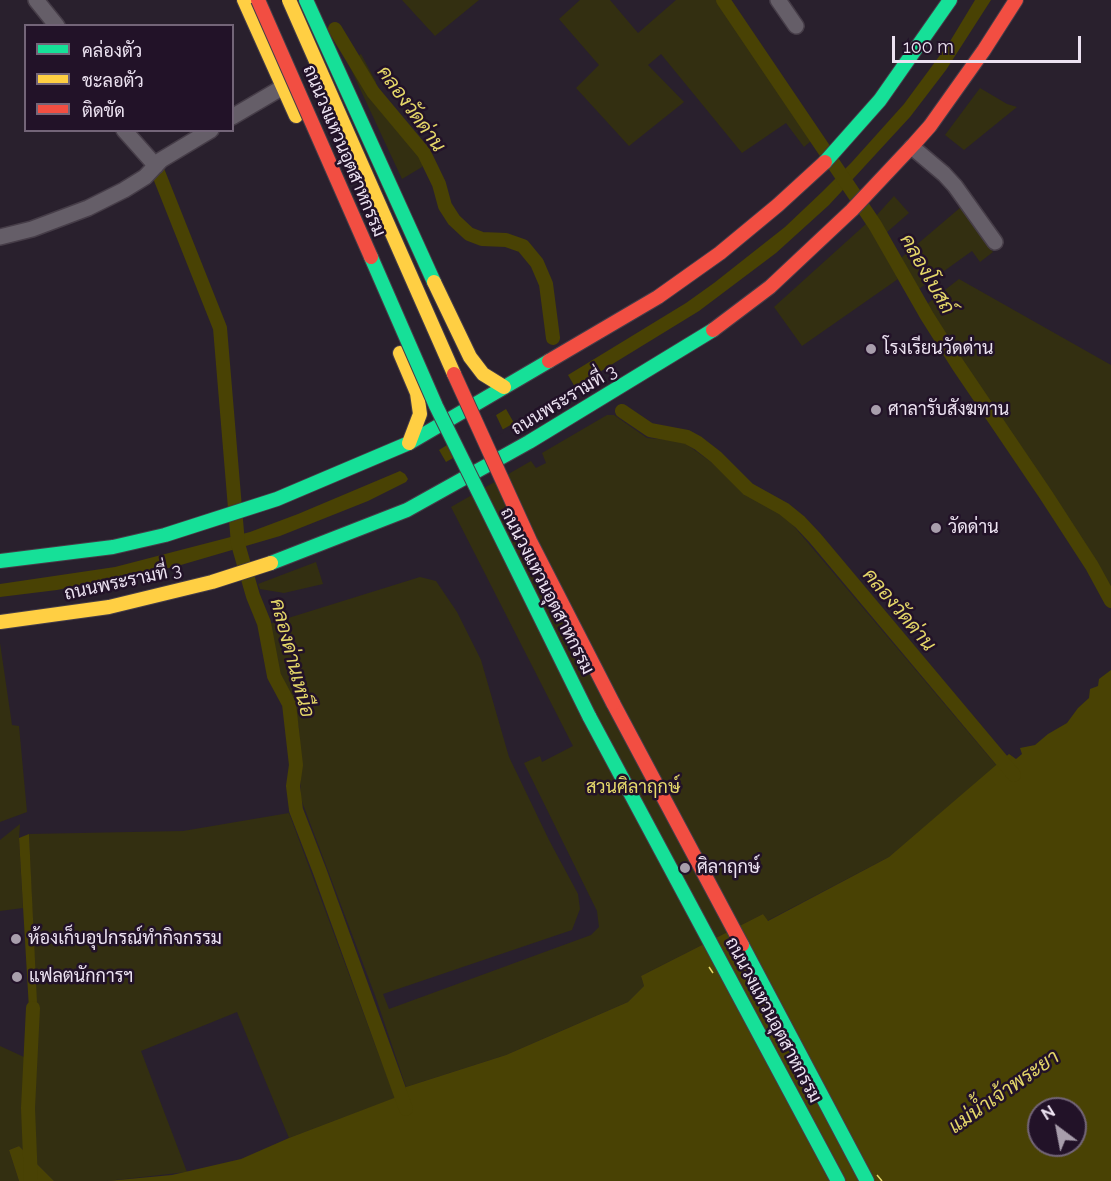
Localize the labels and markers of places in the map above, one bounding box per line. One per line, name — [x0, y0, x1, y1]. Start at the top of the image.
place label: โรงเรียนวัดด่าน — [883, 338, 993, 360]
marker: โรงเรียนวัดด่าน — [864, 342, 878, 356]
place label: ศาลารับสังฆทาน — [888, 399, 1009, 421]
marker: ศาลารับสังฆทาน — [869, 403, 883, 417]
place label: วัดด่าน — [948, 517, 999, 539]
marker: วัดด่าน — [929, 521, 943, 535]
place label: ศิลาฤกษ์ — [697, 857, 760, 879]
marker: ศิลาฤกษ์ — [678, 861, 692, 875]
place label: ห้องเก็บอุปกรณ์ทำกิจกรรม — [28, 928, 222, 950]
marker: ห้องเก็บอุปกรณ์ทำกิจกรรม — [9, 932, 23, 946]
place label: แฟลตนักการฯ — [29, 966, 133, 988]
marker: แฟลตนักการฯ — [10, 970, 24, 984]

